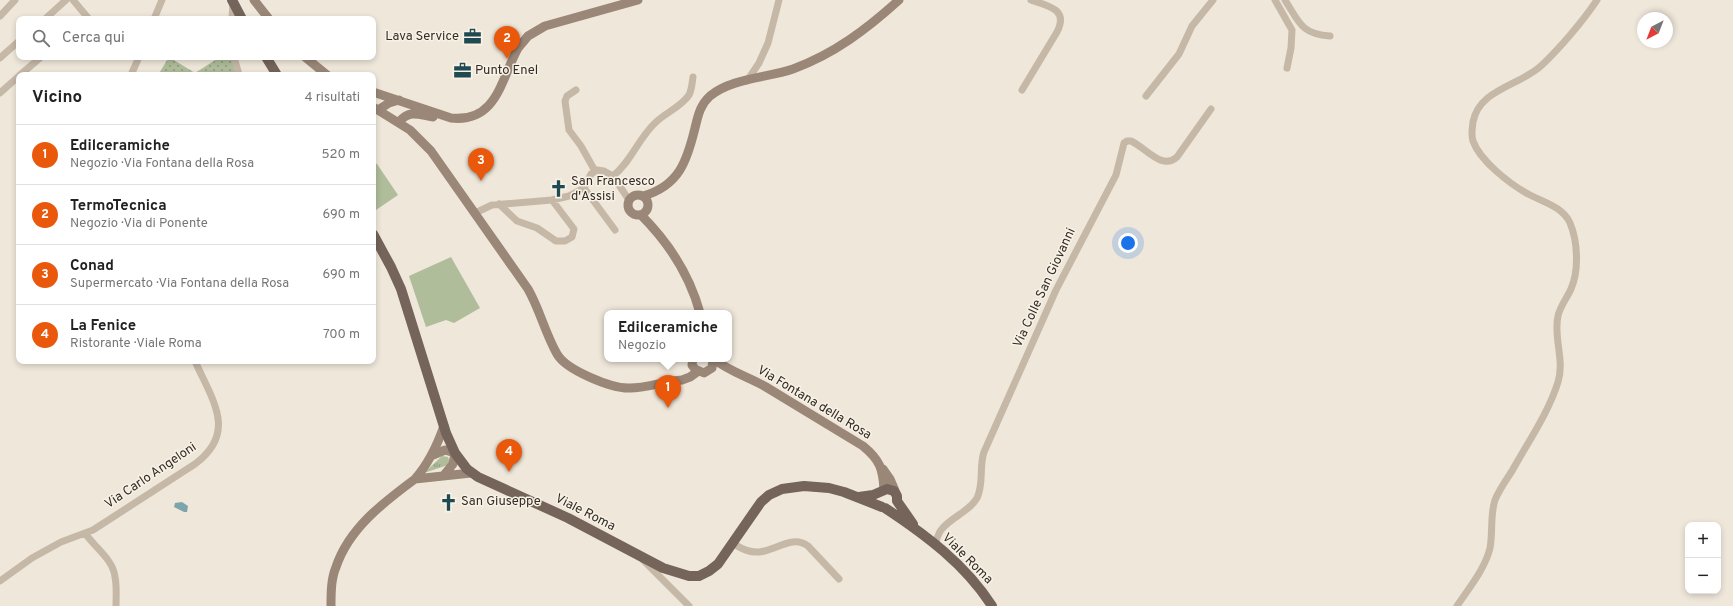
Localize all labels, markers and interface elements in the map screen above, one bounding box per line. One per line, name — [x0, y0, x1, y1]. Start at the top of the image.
north arrow — [1637, 12, 1673, 48]
search box — [16, 16, 376, 60]
pin: 2 — [494, 26, 520, 59]
icon: search — [30, 27, 52, 49]
office icon: Lava Service — [462, 27, 482, 47]
text: Cerca qui — [62, 29, 125, 48]
place label: Lava Service — [385, 29, 459, 45]
office icon: Punto Enel — [452, 61, 472, 81]
place label: Punto Enel — [475, 63, 538, 79]
text: Vicino — [32, 87, 82, 109]
text: 4 risultati — [305, 90, 360, 106]
text: Edilceramiche — [70, 137, 170, 156]
text: 1 — [42, 147, 48, 163]
text: 520 m — [322, 147, 360, 163]
pin: 3 — [468, 148, 494, 181]
text: Negozio · Via Fontana della Rosa — [70, 156, 254, 172]
place label: San Francesco d'Assisi — [571, 174, 655, 205]
church icon: San Francesco d'Assisi — [548, 179, 568, 199]
text: TermoTecnica — [70, 197, 167, 216]
text: 2 — [41, 207, 49, 223]
text: 690 m — [323, 207, 360, 223]
text: Negozio · Via di Ponente — [70, 216, 208, 232]
street label: Via Colle San Giovanni — [1010, 226, 1080, 350]
your location — [1118, 233, 1138, 253]
text: Conad — [70, 257, 114, 276]
text: 3 — [41, 267, 49, 283]
text: 690 m — [323, 267, 360, 283]
text: Supermercato · Via Fontana della Rosa — [70, 276, 289, 292]
popup — [604, 310, 732, 362]
text: La Fenice — [70, 317, 136, 336]
text: Edilceramiche — [618, 319, 718, 338]
text: 4 — [41, 327, 49, 343]
text: 700 m — [323, 327, 360, 343]
text: Ristorante · Viale Roma — [70, 336, 202, 352]
text: Negozio — [618, 338, 666, 354]
street label: Via Fontana della Rosa — [754, 363, 874, 443]
pin: 1 — [655, 375, 681, 408]
street label: Via Carlo Angeloni — [102, 439, 200, 513]
pin: 4 — [496, 439, 522, 472]
street label: Viale Roma — [552, 491, 618, 535]
church icon: San Giuseppe — [438, 492, 458, 512]
place label: San Giuseppe — [461, 494, 541, 510]
map controls — [1685, 522, 1721, 594]
button: + — [1685, 522, 1721, 558]
street label: Viale Roma — [938, 530, 996, 588]
button: − — [1685, 558, 1721, 594]

